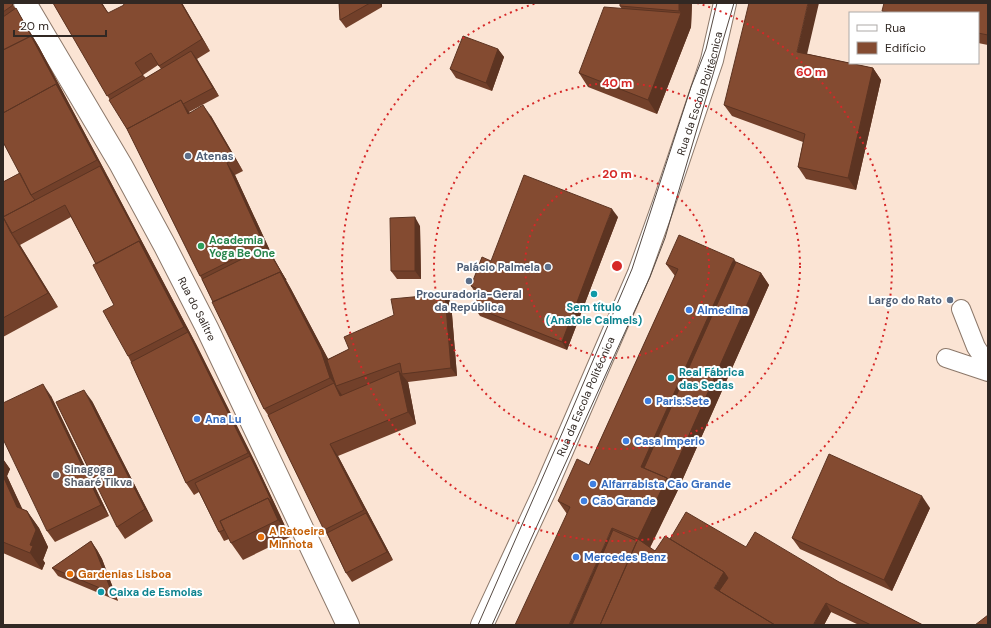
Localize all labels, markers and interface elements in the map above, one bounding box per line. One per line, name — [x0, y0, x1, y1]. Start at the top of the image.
scale bar — [14, 12, 106, 38]
legend — [849, 12, 979, 64]
text: 20 m — [20, 18, 49, 34]
text: Rua — [885, 20, 906, 36]
street label: Rua da Escola Politécnica — [673, 30, 725, 157]
text: Edifício — [885, 40, 926, 56]
text: 60 m — [796, 64, 826, 80]
text: 40 m — [602, 75, 632, 91]
place label: Atenas — [196, 149, 234, 163]
marker: Atenas — [183, 151, 193, 161]
text: 20 m — [602, 166, 632, 182]
place label: Academia Yoga Be One — [209, 233, 276, 260]
marker: Academia Yoga Be One — [196, 241, 206, 251]
centre of rings — [610, 259, 624, 273]
place label: Palácio Palmela — [457, 260, 540, 274]
marker: Palácio Palmela — [543, 262, 553, 272]
street label: Rua do Salitre — [175, 274, 219, 343]
marker: Procuradoria-Geral da República — [464, 276, 474, 286]
place label: Procuradoria-Geral da República — [416, 287, 522, 314]
marker: Sem título (Anatole Calmels) — [589, 289, 599, 299]
place label: Largo do Rato — [868, 293, 942, 307]
marker: Largo do Rato — [945, 295, 955, 305]
place label: Sem título (Anatole Calmels) — [546, 300, 642, 327]
place label: Almedina — [697, 303, 748, 317]
marker: Almedina — [684, 305, 694, 315]
street label: Rua da Escola Politécnica — [553, 334, 618, 458]
place label: Real Fábrica das Sedas — [679, 365, 744, 392]
marker: Real Fábrica das Sedas — [666, 373, 676, 383]
place label: Paris:Sete — [656, 394, 710, 408]
marker: Paris:Sete — [643, 396, 653, 406]
place label: Ana Lu — [205, 412, 242, 426]
marker: Ana Lu — [192, 414, 202, 424]
place label: Casa Imperio — [634, 434, 705, 448]
marker: Casa Imperio — [621, 436, 631, 446]
place label: Sinagoga Shaaré Tikva — [64, 462, 132, 489]
marker: Sinagoga Shaaré Tikva — [51, 470, 61, 480]
place label: Alfarrabista Cão Grande — [601, 477, 732, 491]
marker: Alfarrabista Cão Grande — [588, 479, 598, 489]
place label: Cão Grande — [592, 494, 656, 508]
marker: Cão Grande — [579, 496, 589, 506]
place label: A Ratoeira Minhota — [269, 524, 324, 551]
marker: A Ratoeira Minhota — [256, 532, 266, 542]
place label: Mercedes Benz — [584, 550, 666, 564]
marker: Mercedes Benz — [571, 552, 581, 562]
place label: Gardenias Lisboa — [78, 567, 171, 581]
marker: Gardenias Lisboa — [65, 569, 75, 579]
place label: Caixa de Esmolas — [109, 585, 203, 599]
marker: Caixa de Esmolas — [96, 587, 106, 597]

